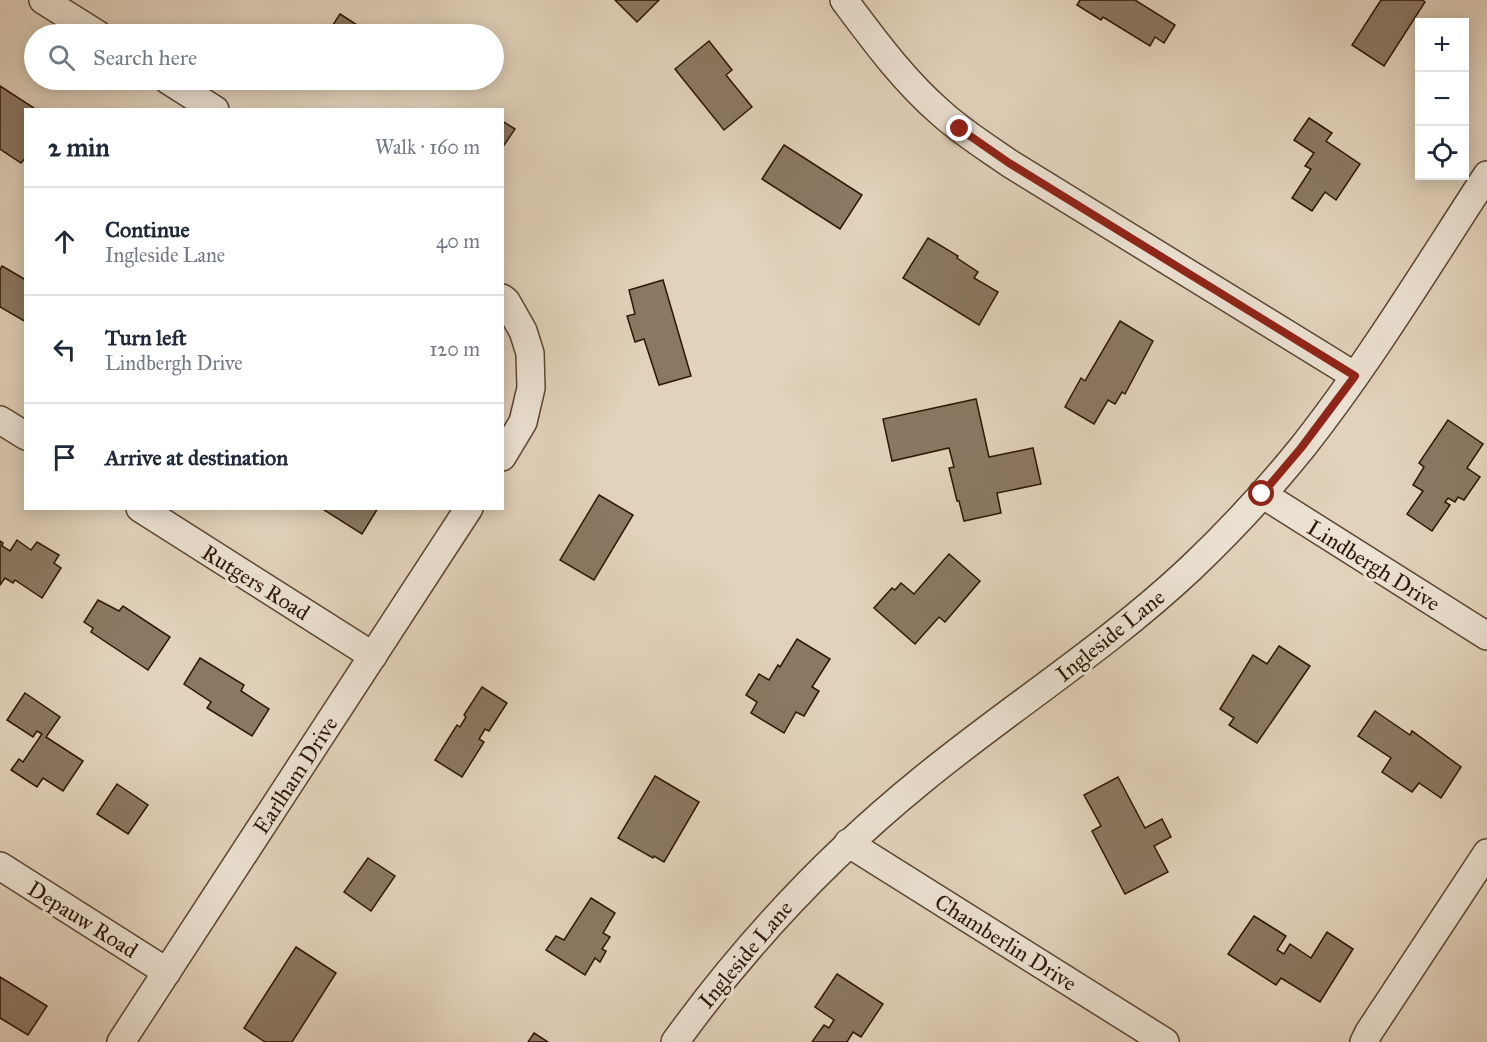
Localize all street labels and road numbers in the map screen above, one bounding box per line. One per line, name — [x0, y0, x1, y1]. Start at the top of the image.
street label: Lindbergh Drive — [1302, 514, 1445, 617]
street label: Rutgers Road — [197, 539, 315, 626]
street label: Ingleside Lane — [1050, 583, 1170, 687]
street label: Earlham Drive — [247, 711, 343, 839]
street label: Depauw Road — [23, 875, 143, 964]
street label: Chamberlin Drive — [930, 888, 1082, 997]
street label: Ingleside Lane — [693, 895, 798, 1014]

